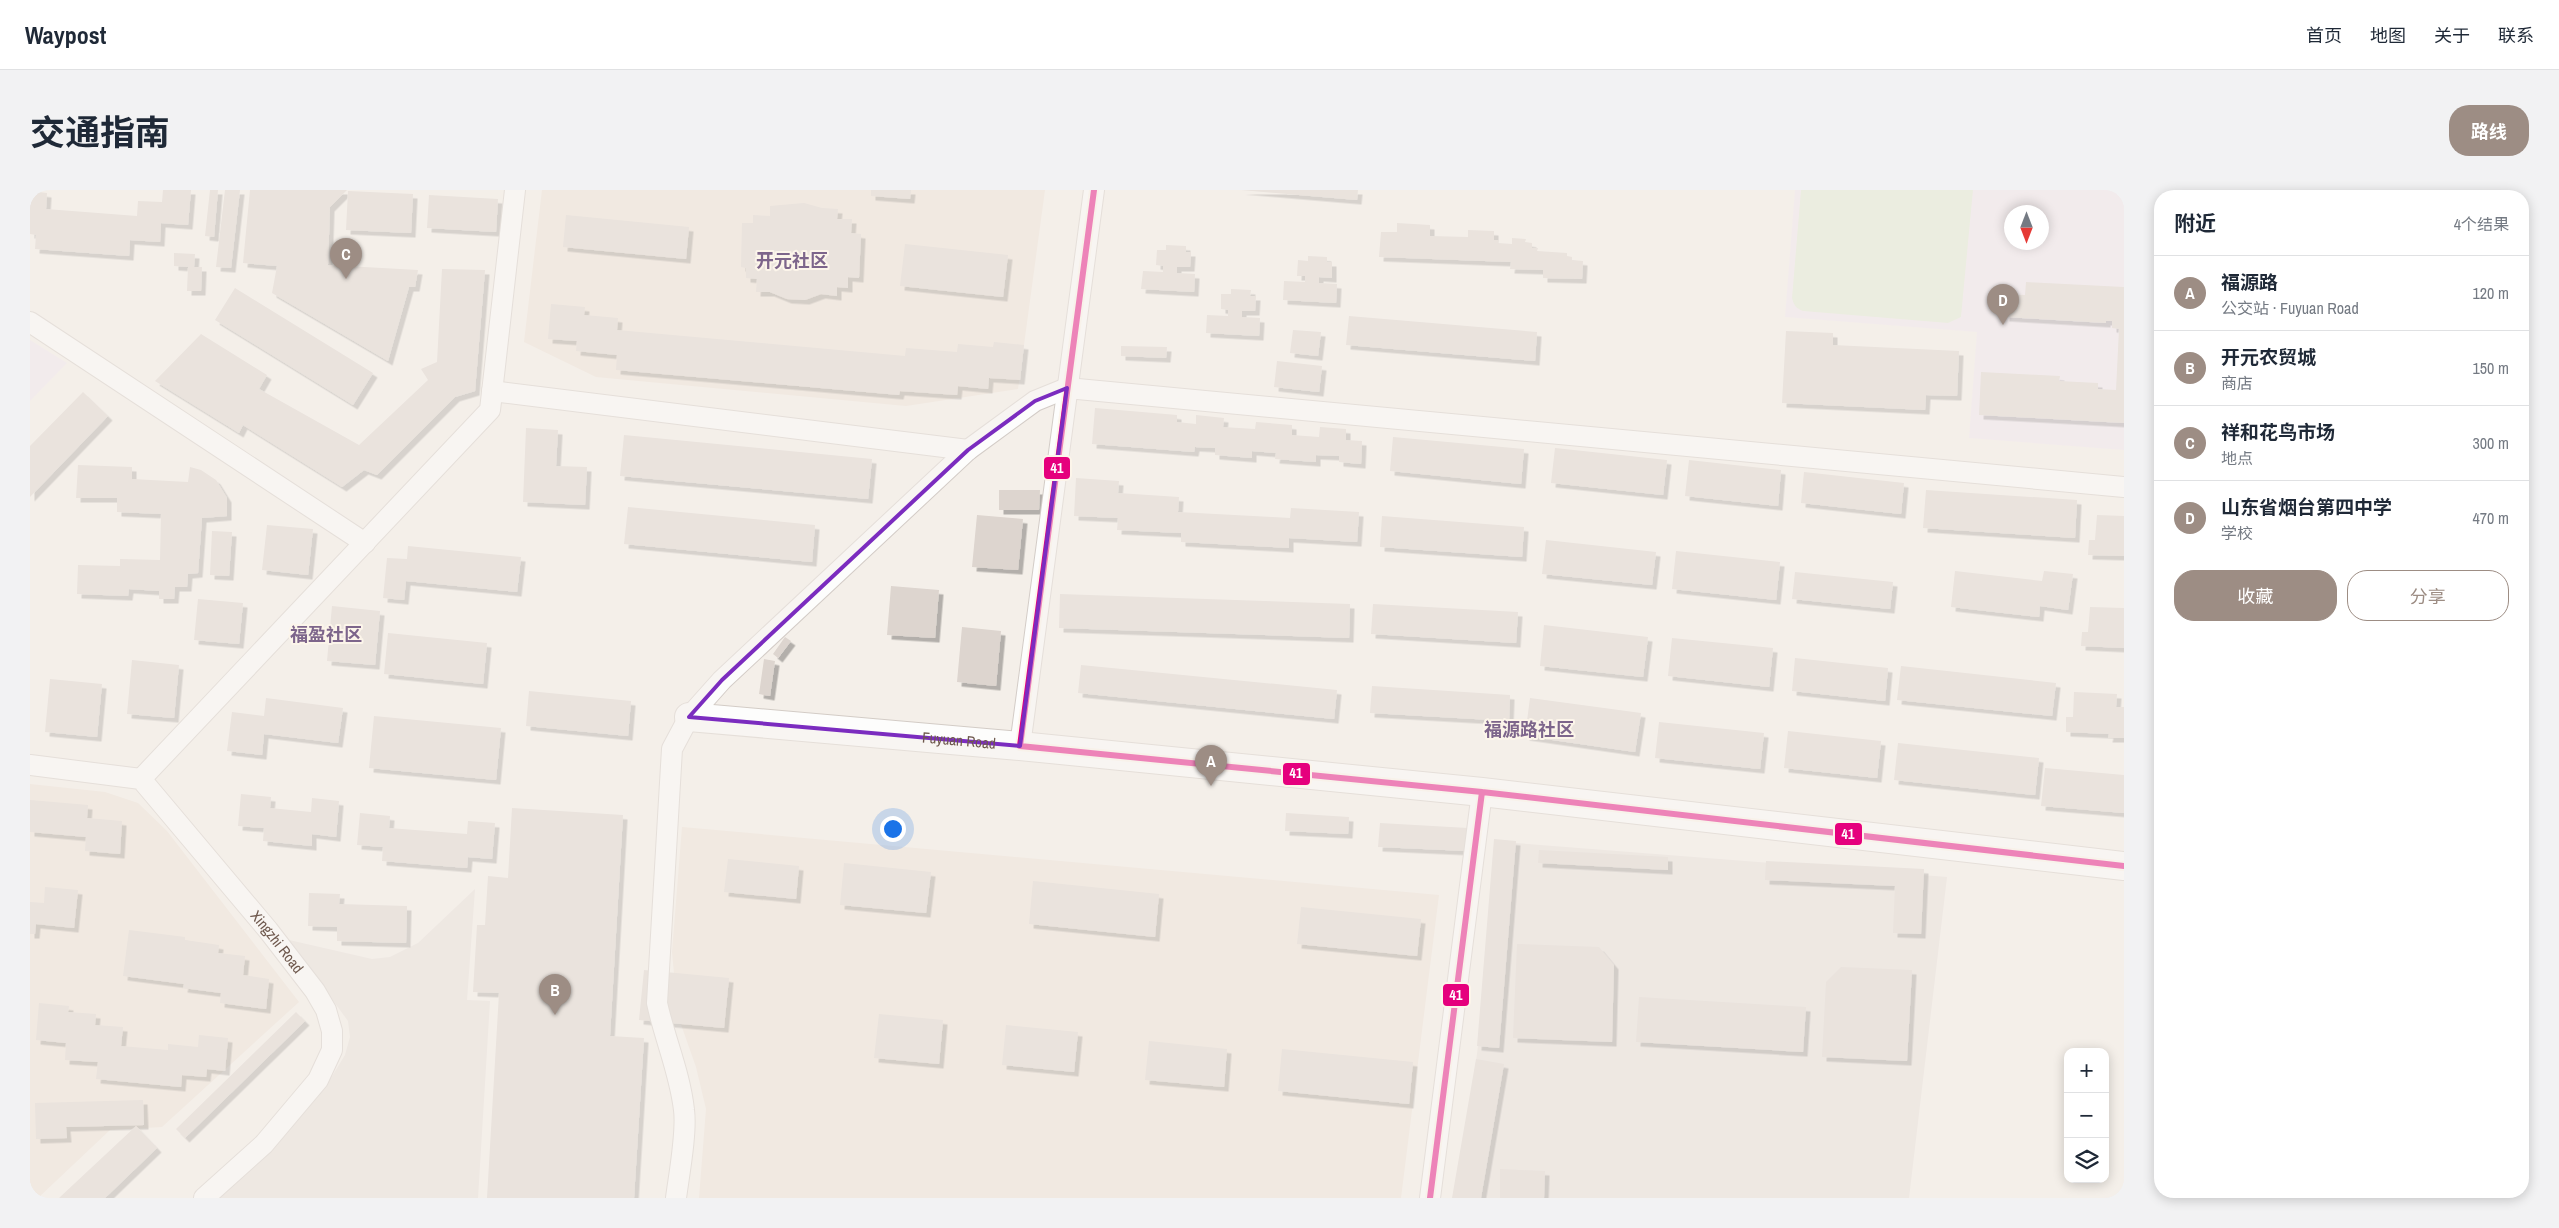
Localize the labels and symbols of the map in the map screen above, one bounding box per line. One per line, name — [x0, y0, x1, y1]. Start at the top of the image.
north arrow — [2004, 205, 2049, 250]
pin: C — [330, 238, 362, 279]
district label: 开元社区 — [756, 248, 828, 273]
pin: D — [1987, 284, 2019, 325]
line badge: 41 — [1043, 456, 1071, 480]
text: 41 — [1051, 459, 1064, 477]
district label: 福盈社区 — [290, 622, 362, 647]
district label: 福源路社区 — [1484, 717, 1574, 742]
street label: Fuyuan Road — [921, 726, 997, 754]
pin: A — [1195, 745, 1227, 786]
line badge: 41 — [1282, 762, 1311, 786]
text: 41 — [1290, 764, 1303, 782]
your location — [880, 816, 906, 842]
line badge: 41 — [1834, 822, 1863, 846]
text: 41 — [1842, 825, 1855, 843]
street label: Xingzhi Road — [246, 906, 309, 977]
pin: B — [539, 974, 571, 1015]
line badge: 41 — [1442, 983, 1470, 1007]
text: 41 — [1450, 986, 1463, 1004]

